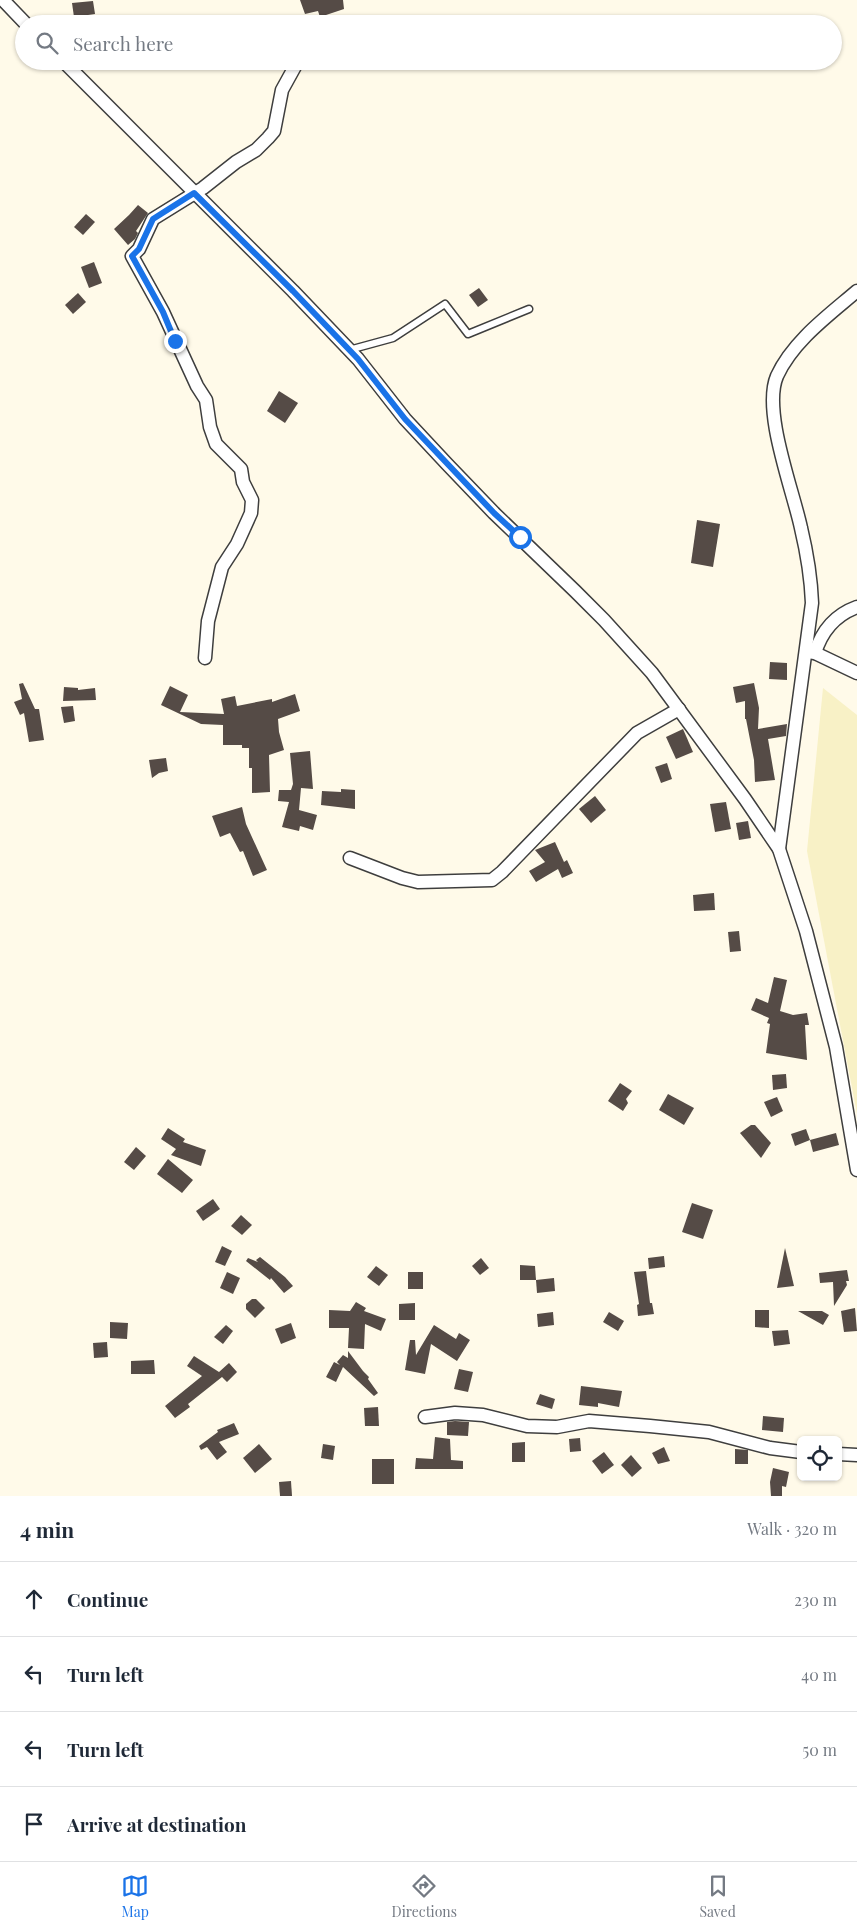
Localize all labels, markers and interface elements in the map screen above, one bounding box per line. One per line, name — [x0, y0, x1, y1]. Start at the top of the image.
search box — [15, 15, 842, 70]
icon: search — [33, 29, 61, 57]
text: Search here — [73, 30, 173, 56]
route end — [164, 330, 187, 353]
route start — [509, 526, 532, 549]
map controls — [797, 1436, 842, 1481]
button: locate — [797, 1436, 842, 1481]
text: 4 min — [20, 1515, 74, 1543]
text: Walk · 320 m — [747, 1518, 837, 1539]
icon: ahead — [20, 1585, 48, 1613]
text: Continue — [67, 1586, 148, 1612]
text: 230 m — [794, 1589, 837, 1610]
icon: left — [20, 1660, 48, 1688]
text: Turn left — [67, 1661, 144, 1687]
text: 40 m — [801, 1664, 837, 1685]
icon: left — [20, 1735, 48, 1763]
text: Turn left — [67, 1736, 144, 1762]
text: 50 m — [803, 1739, 837, 1760]
icon: arrive — [20, 1810, 48, 1838]
text: Arrive at destination — [67, 1811, 247, 1837]
tab: Map — [121, 1872, 149, 1921]
tab: Directions — [392, 1872, 457, 1921]
tab: Saved — [699, 1872, 736, 1921]

